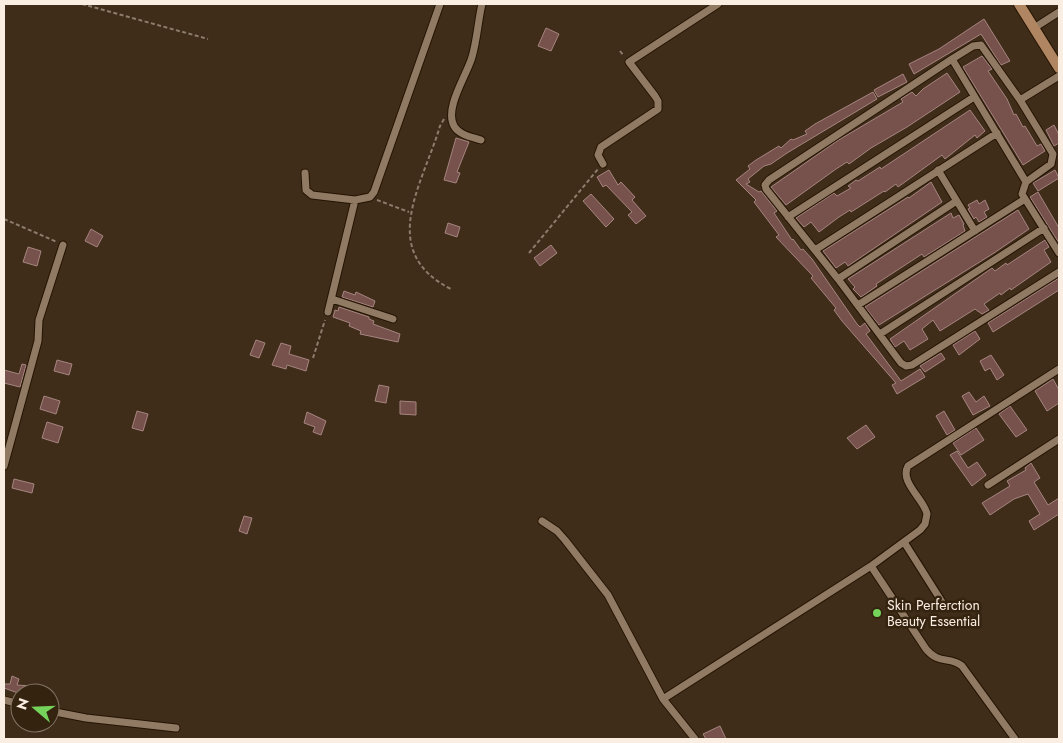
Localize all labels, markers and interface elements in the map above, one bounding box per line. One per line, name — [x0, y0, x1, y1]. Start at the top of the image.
place label: Skin Perferction Beauty Essential — [887, 595, 980, 631]
marker: Skin Perferction Beauty Essential — [871, 607, 883, 619]
north arrow — [10, 683, 60, 733]
text: N — [11, 695, 34, 712]

